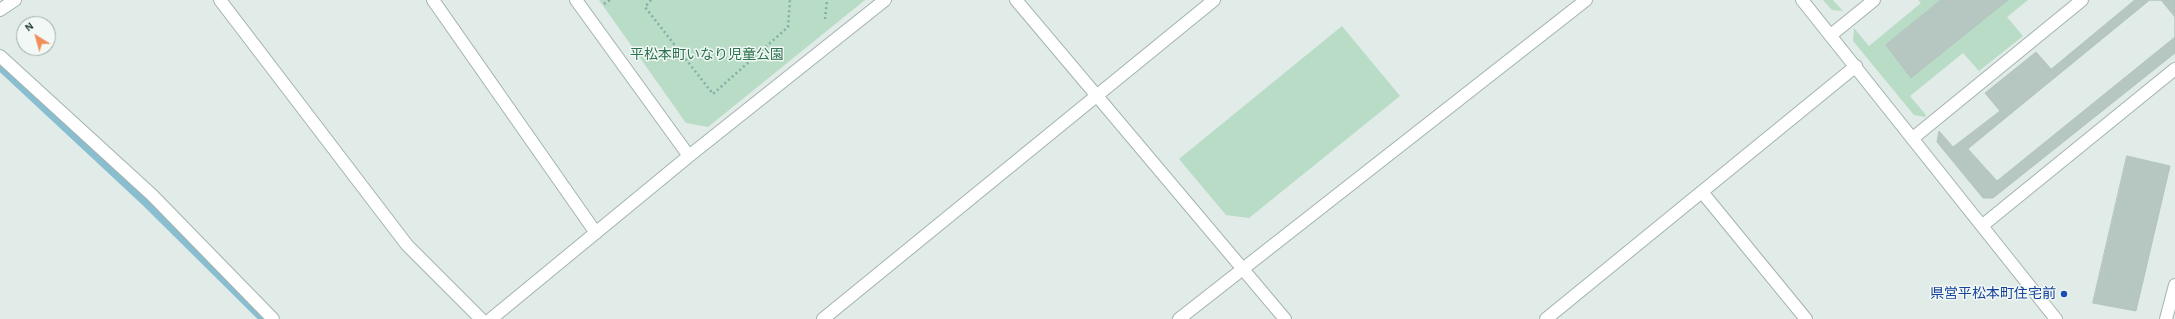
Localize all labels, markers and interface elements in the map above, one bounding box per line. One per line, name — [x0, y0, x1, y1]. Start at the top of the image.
north arrow — [16, 16, 56, 56]
text: N — [23, 20, 35, 34]
park label: 平松本町いなり児童公園 — [630, 47, 784, 63]
place label: 県営平松本町住宅前 — [1930, 286, 2056, 302]
marker: 県営平松本町住宅前 — [2059, 289, 2069, 299]

